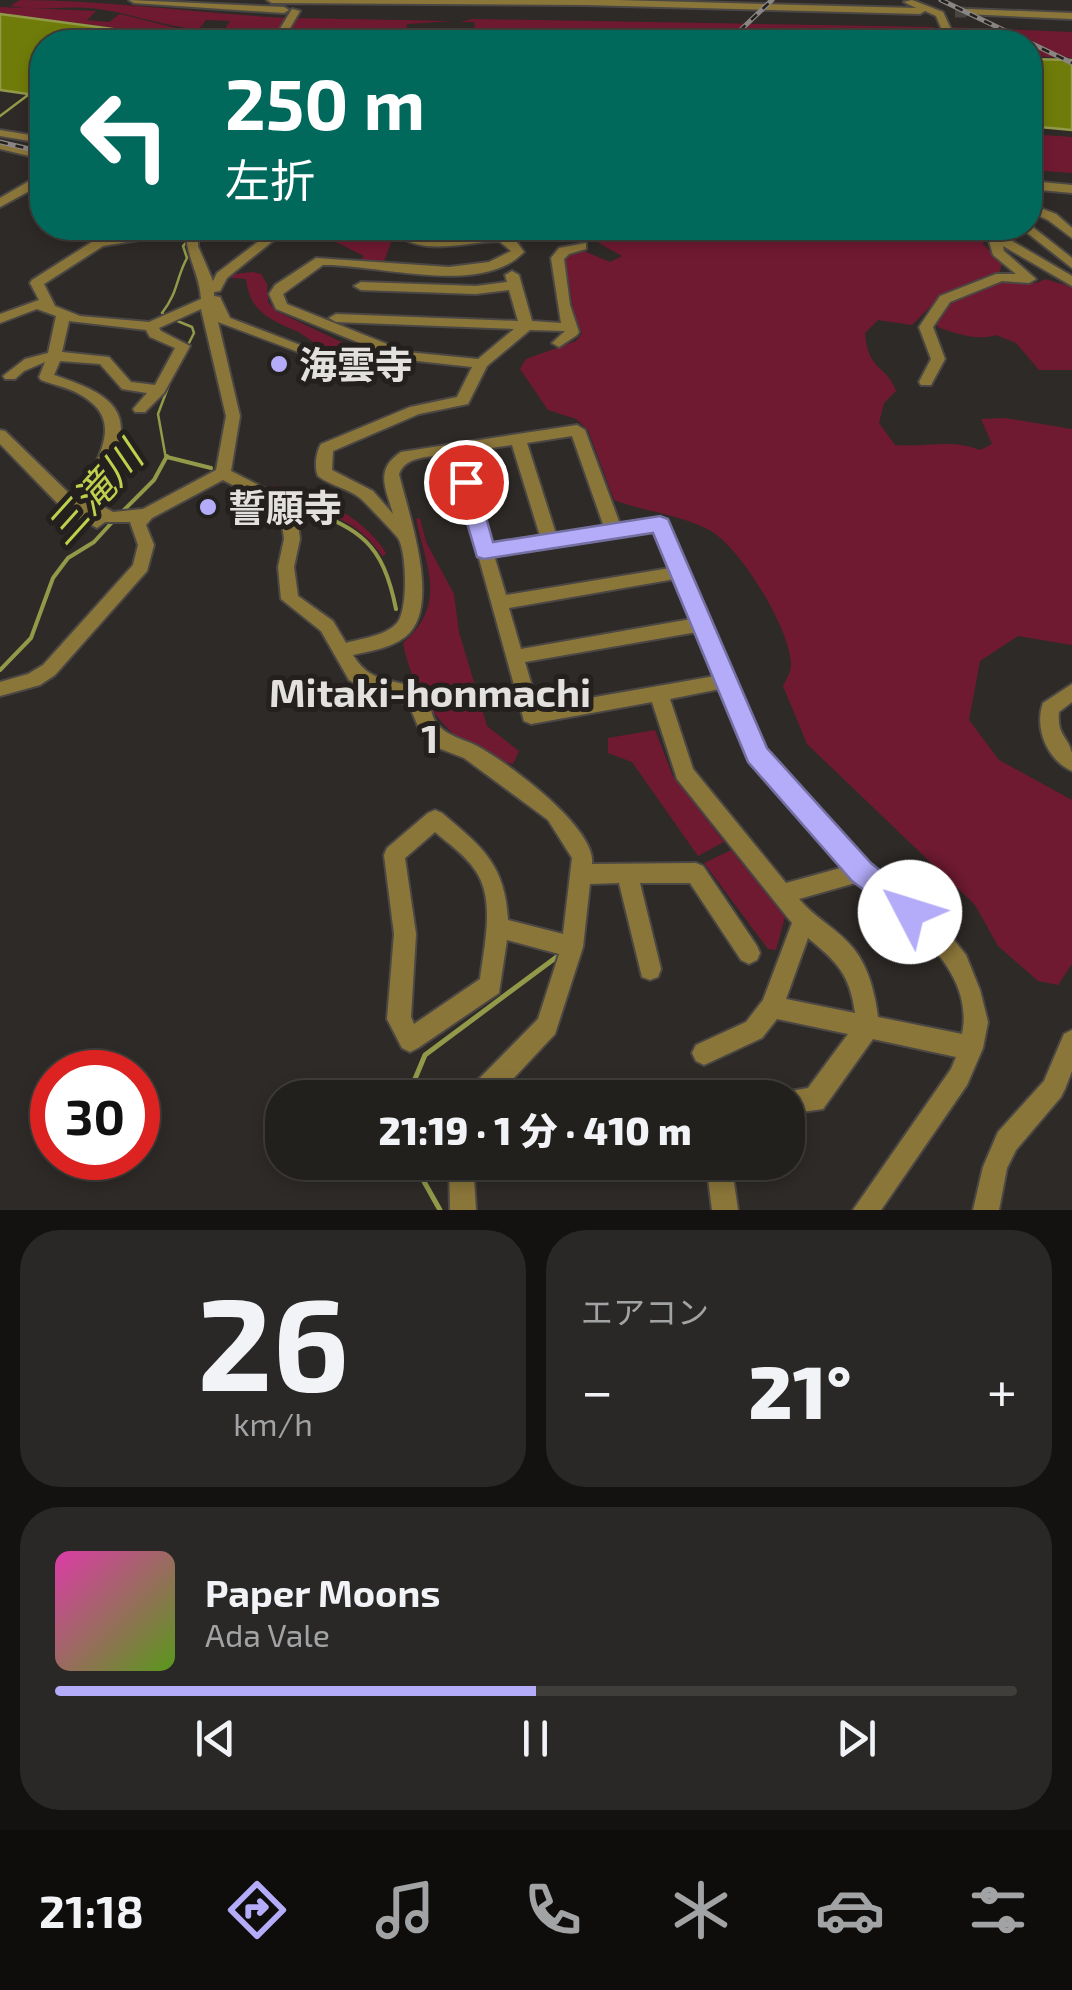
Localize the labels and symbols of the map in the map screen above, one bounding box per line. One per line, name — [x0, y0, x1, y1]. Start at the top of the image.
place label: 海雲寺 — [299, 341, 413, 387]
marker: 海雲寺 — [268, 353, 290, 375]
water label: 三滝川 — [35, 428, 154, 553]
pin — [424, 440, 509, 525]
place label: 誓願寺 — [228, 484, 342, 530]
marker: 誓願寺 — [197, 496, 219, 518]
district label: Mitaki-honmachi 1 — [269, 667, 591, 761]
position arrow — [858, 860, 962, 964]
speed limit sign: 30 — [30, 1050, 160, 1180]

